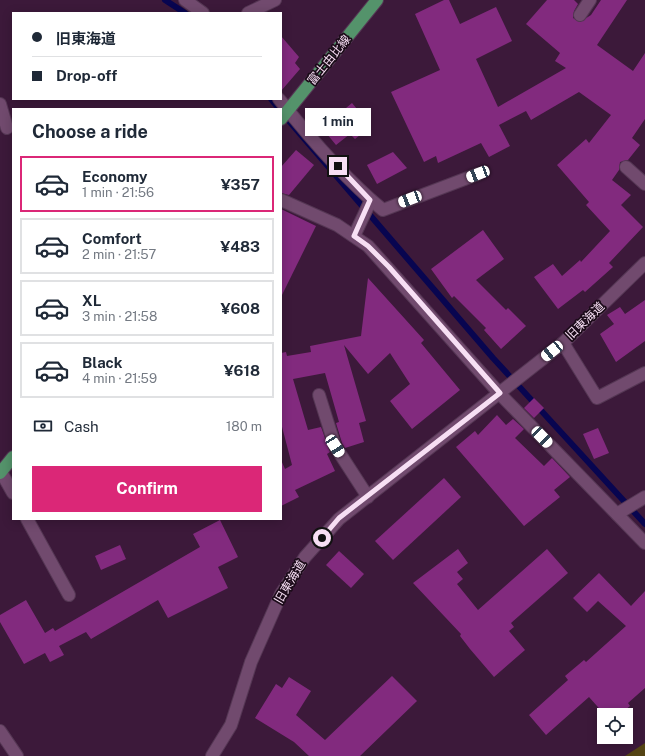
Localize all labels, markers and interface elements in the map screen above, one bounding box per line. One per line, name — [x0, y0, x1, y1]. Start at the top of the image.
text: 旧東海道 — [56, 30, 116, 47]
street label: 富士由比線 — [305, 32, 353, 88]
text: Drop-off — [56, 67, 117, 84]
callout: 1 min — [305, 108, 371, 136]
text: 1 min — [322, 114, 354, 129]
text: Choose a ride — [32, 121, 148, 142]
route end — [329, 157, 347, 175]
car — [465, 164, 491, 184]
icon: car — [34, 166, 70, 202]
text: Economy — [82, 168, 147, 185]
text: ¥357 — [221, 176, 260, 193]
text: 1 min · 21:56 — [82, 185, 154, 200]
car — [397, 189, 423, 209]
icon: car — [34, 228, 70, 264]
text: Comfort — [82, 230, 142, 247]
text: ¥483 — [220, 238, 260, 255]
text: 2 min · 21:57 — [82, 247, 156, 262]
icon: car — [34, 290, 70, 326]
text: XL — [82, 292, 101, 309]
street label: 旧東海道 — [563, 299, 607, 343]
text: ¥608 — [221, 300, 260, 317]
text: 3 min · 21:58 — [82, 309, 157, 324]
car — [539, 339, 565, 363]
icon: car — [34, 352, 70, 388]
text: Black — [82, 354, 122, 371]
text: ¥618 — [224, 362, 260, 379]
text: 4 min · 21:59 — [82, 371, 157, 386]
icon: cash — [32, 415, 54, 437]
text: Cash — [64, 418, 99, 435]
text: 180 m — [226, 419, 262, 434]
car — [529, 424, 555, 450]
car — [323, 433, 347, 459]
button: Confirm — [32, 466, 262, 512]
route start — [313, 529, 331, 547]
street label: 旧東海道 — [272, 558, 308, 606]
map controls — [597, 708, 633, 744]
button: locate — [597, 708, 633, 744]

